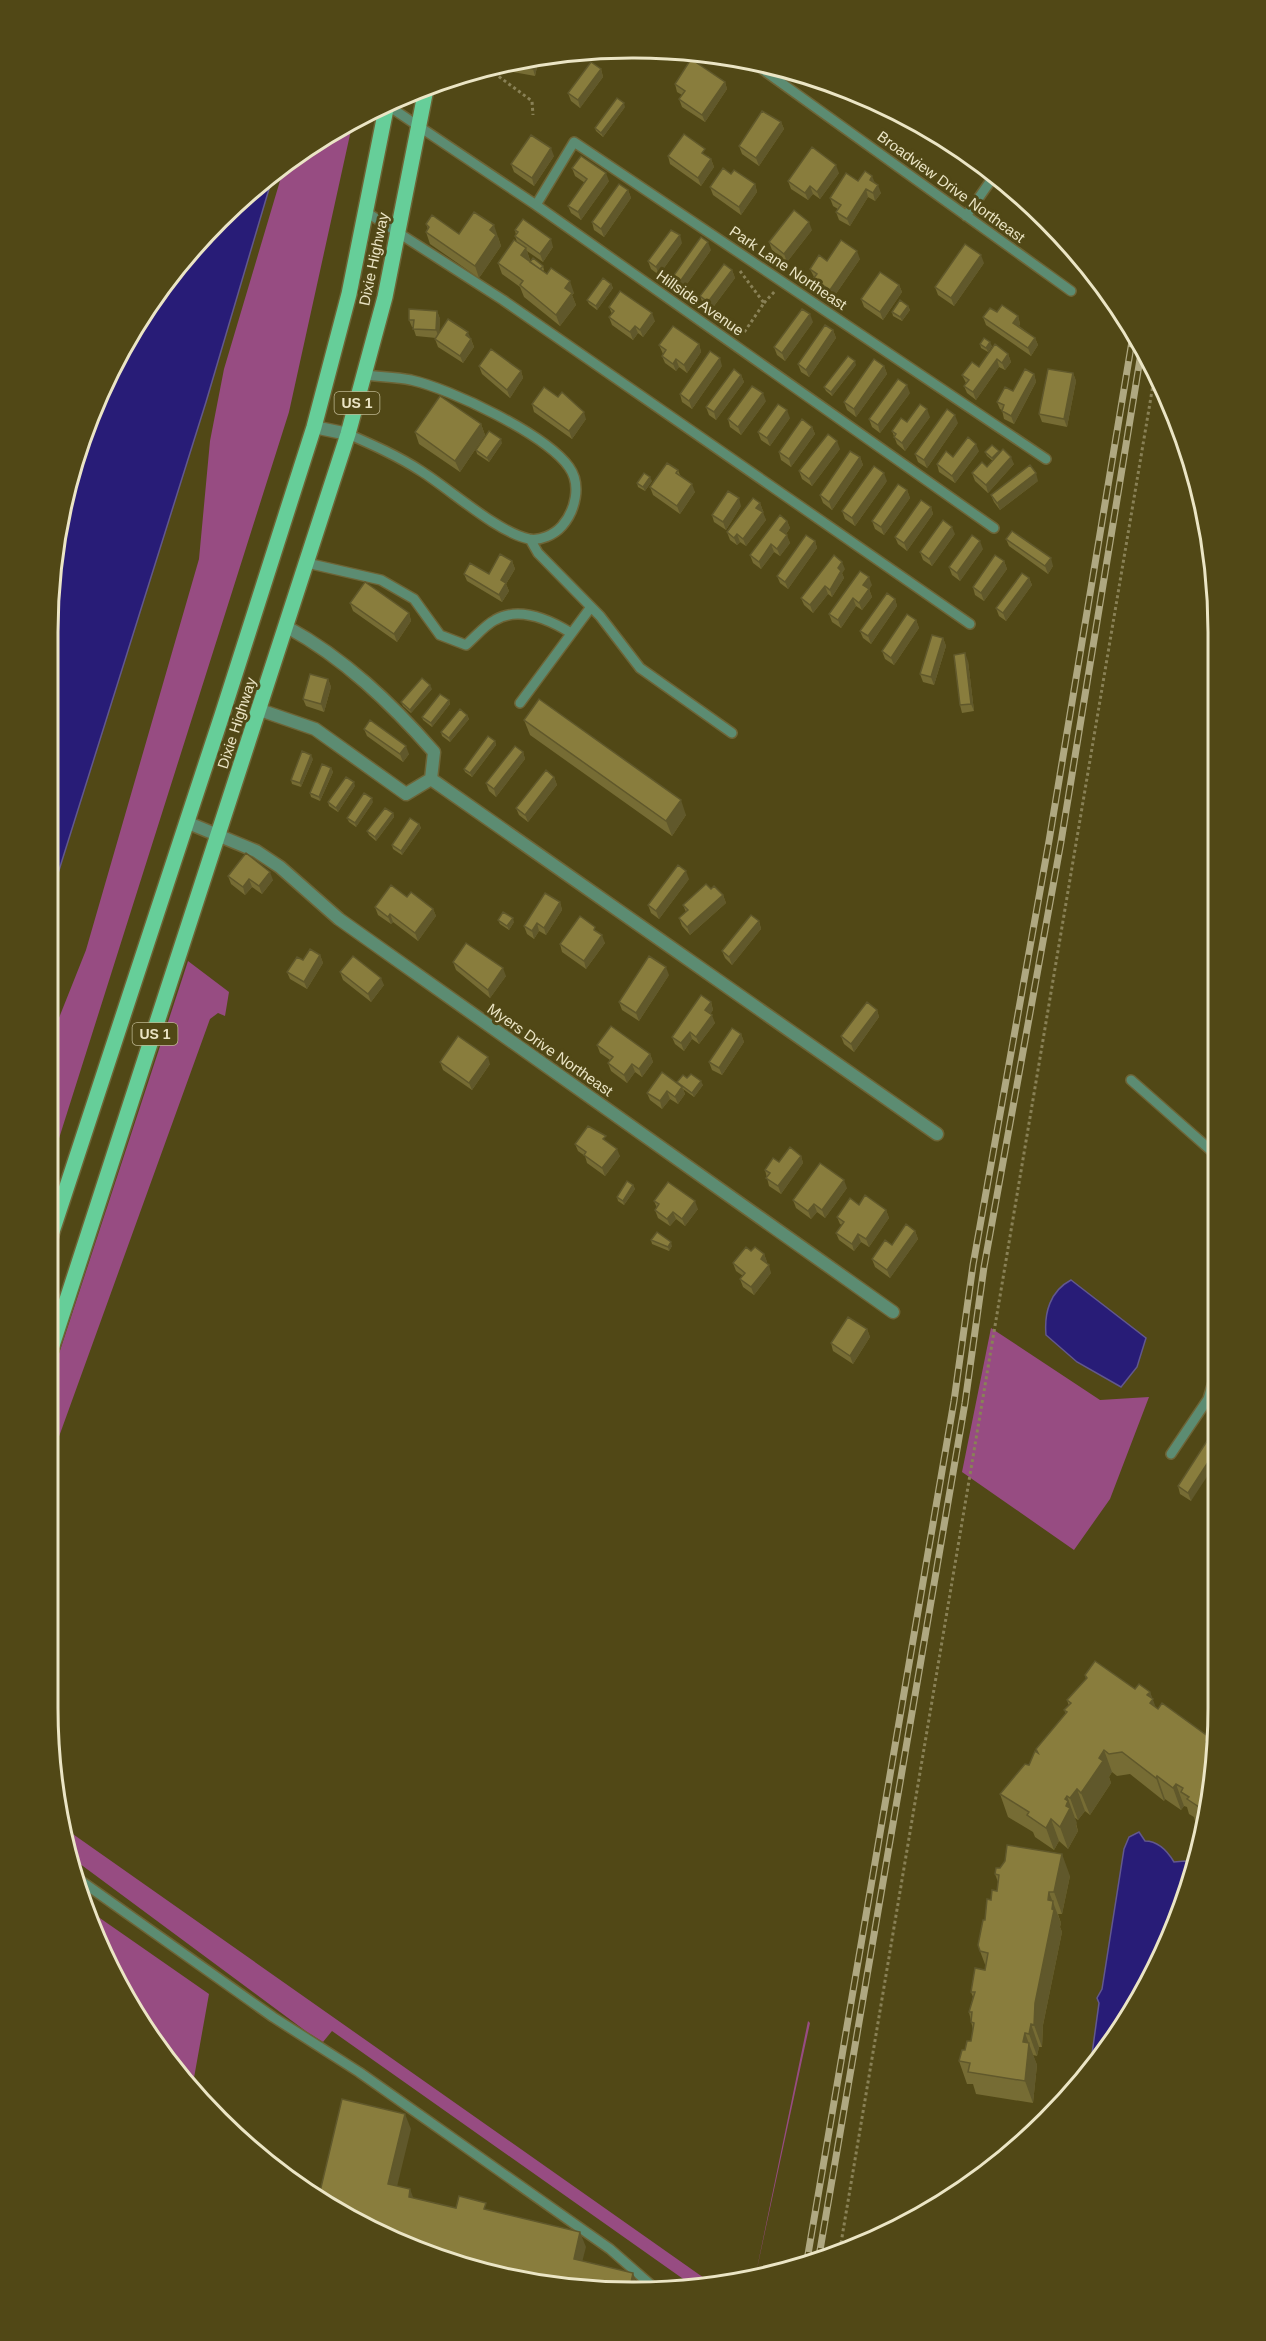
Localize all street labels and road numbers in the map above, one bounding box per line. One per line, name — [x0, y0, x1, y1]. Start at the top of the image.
street label: Broadview Drive Northeast — [874, 127, 1029, 246]
street label: Dixie Highway — [355, 210, 392, 307]
street label: Park Lane Northeast — [726, 222, 851, 314]
street label: Hillside Avenue — [654, 266, 747, 339]
road number: US 1 — [334, 392, 380, 414]
street label: Dixie Highway — [214, 675, 259, 771]
street label: Myers Drive Northeast — [484, 1000, 617, 1100]
road number: US 1 — [132, 1023, 178, 1045]

